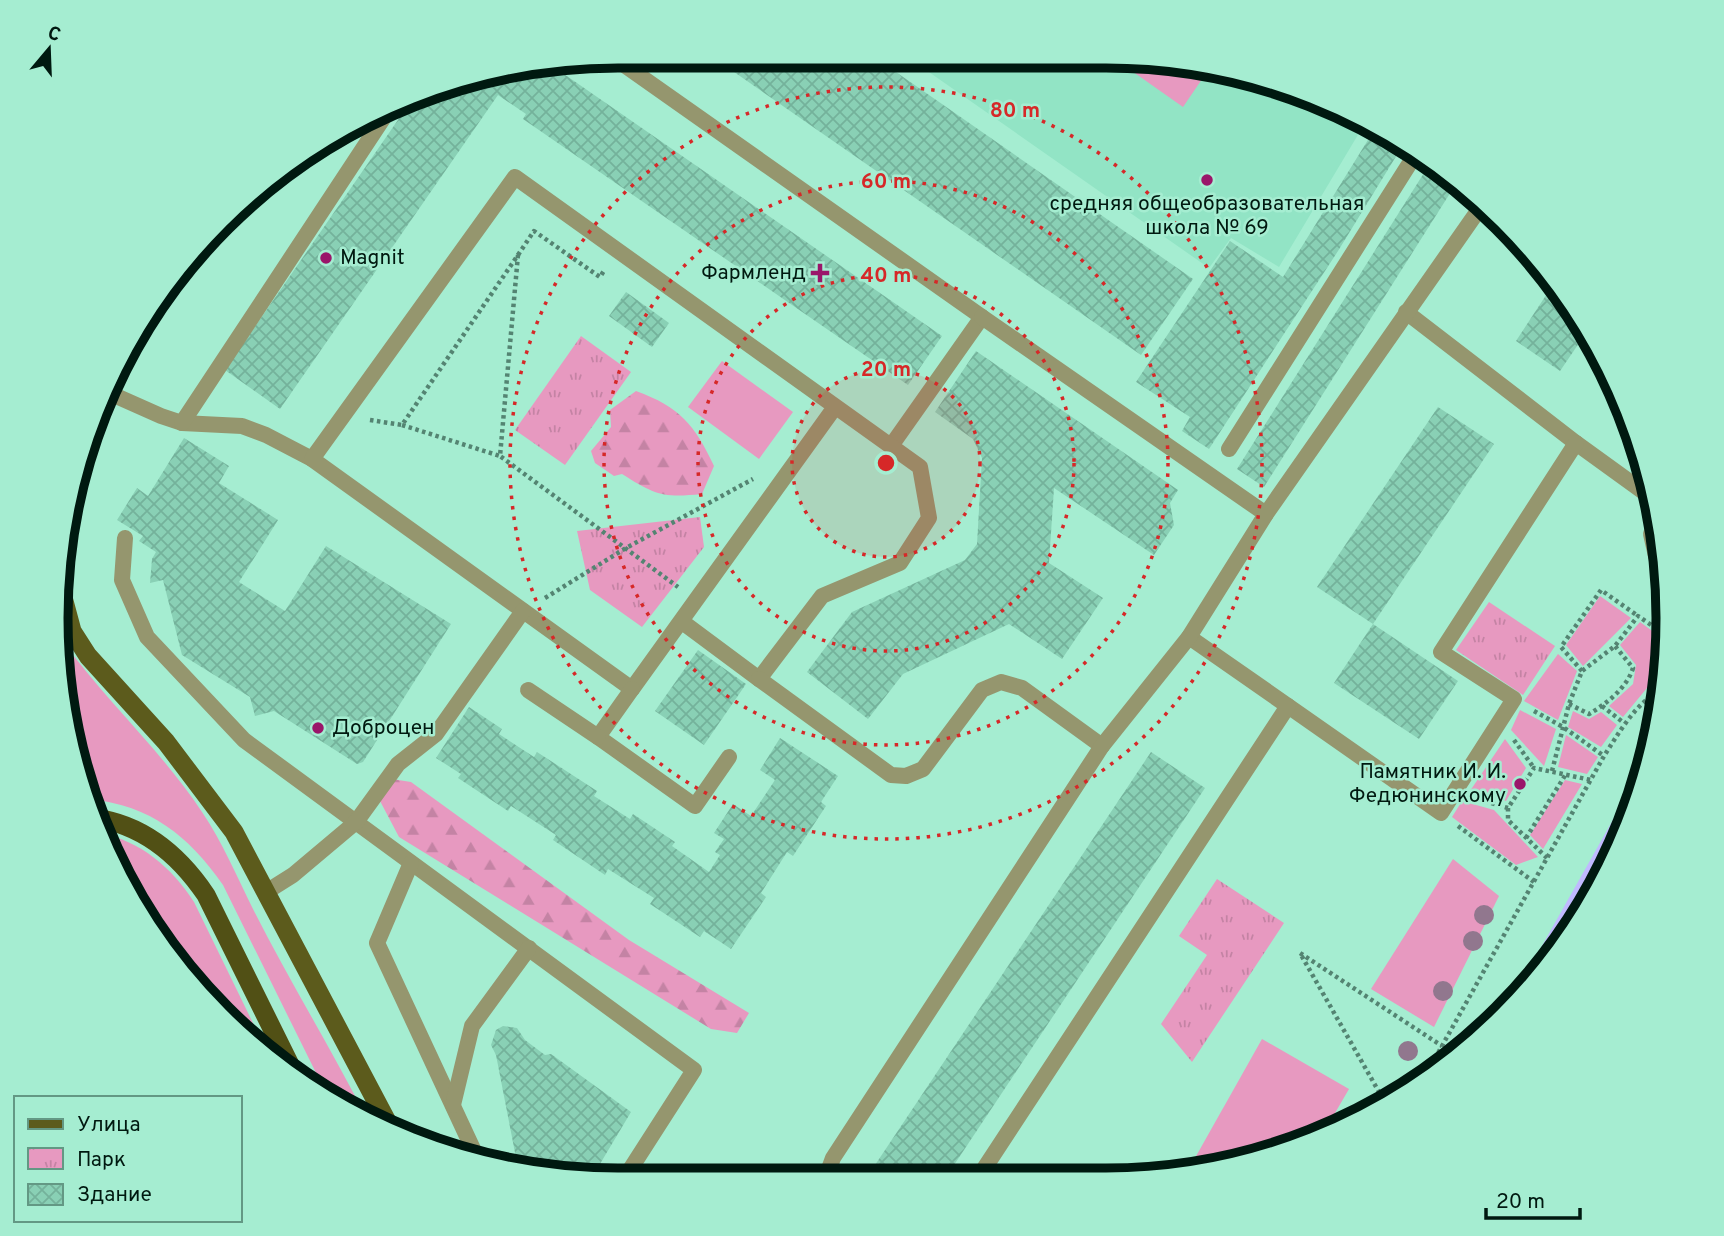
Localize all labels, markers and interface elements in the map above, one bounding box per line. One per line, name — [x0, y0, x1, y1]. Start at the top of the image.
north arrow — [14, 14, 84, 84]
text: С — [44, 21, 64, 48]
text: 80 m — [990, 98, 1040, 125]
text: 60 m — [861, 169, 911, 196]
marker: средняя общеобразовательная школа № 69 — [1199, 172, 1215, 188]
place label: средняя общеобразовательная школа № 69 — [1050, 191, 1364, 242]
place label: Magnit — [340, 245, 405, 272]
marker: Magnit — [318, 250, 334, 266]
place label: Фармленд — [701, 260, 806, 287]
text: 40 m — [861, 263, 911, 290]
marker: Фармленд — [812, 265, 828, 281]
text: 20 m — [861, 357, 911, 384]
centre of rings — [874, 451, 898, 475]
place label: Доброцен — [332, 715, 435, 742]
marker: Доброцен — [310, 720, 326, 736]
place label: Памятник И. И. Федюнинскому — [1349, 759, 1506, 810]
marker: Памятник И. И. Федюнинскому — [1512, 776, 1528, 792]
legend — [14, 1096, 242, 1222]
text: Улица — [77, 1112, 141, 1139]
text: Парк — [77, 1147, 126, 1174]
scale bar — [1486, 1176, 1580, 1220]
text: Здание — [77, 1182, 152, 1209]
text: 20 m — [1496, 1189, 1545, 1216]

